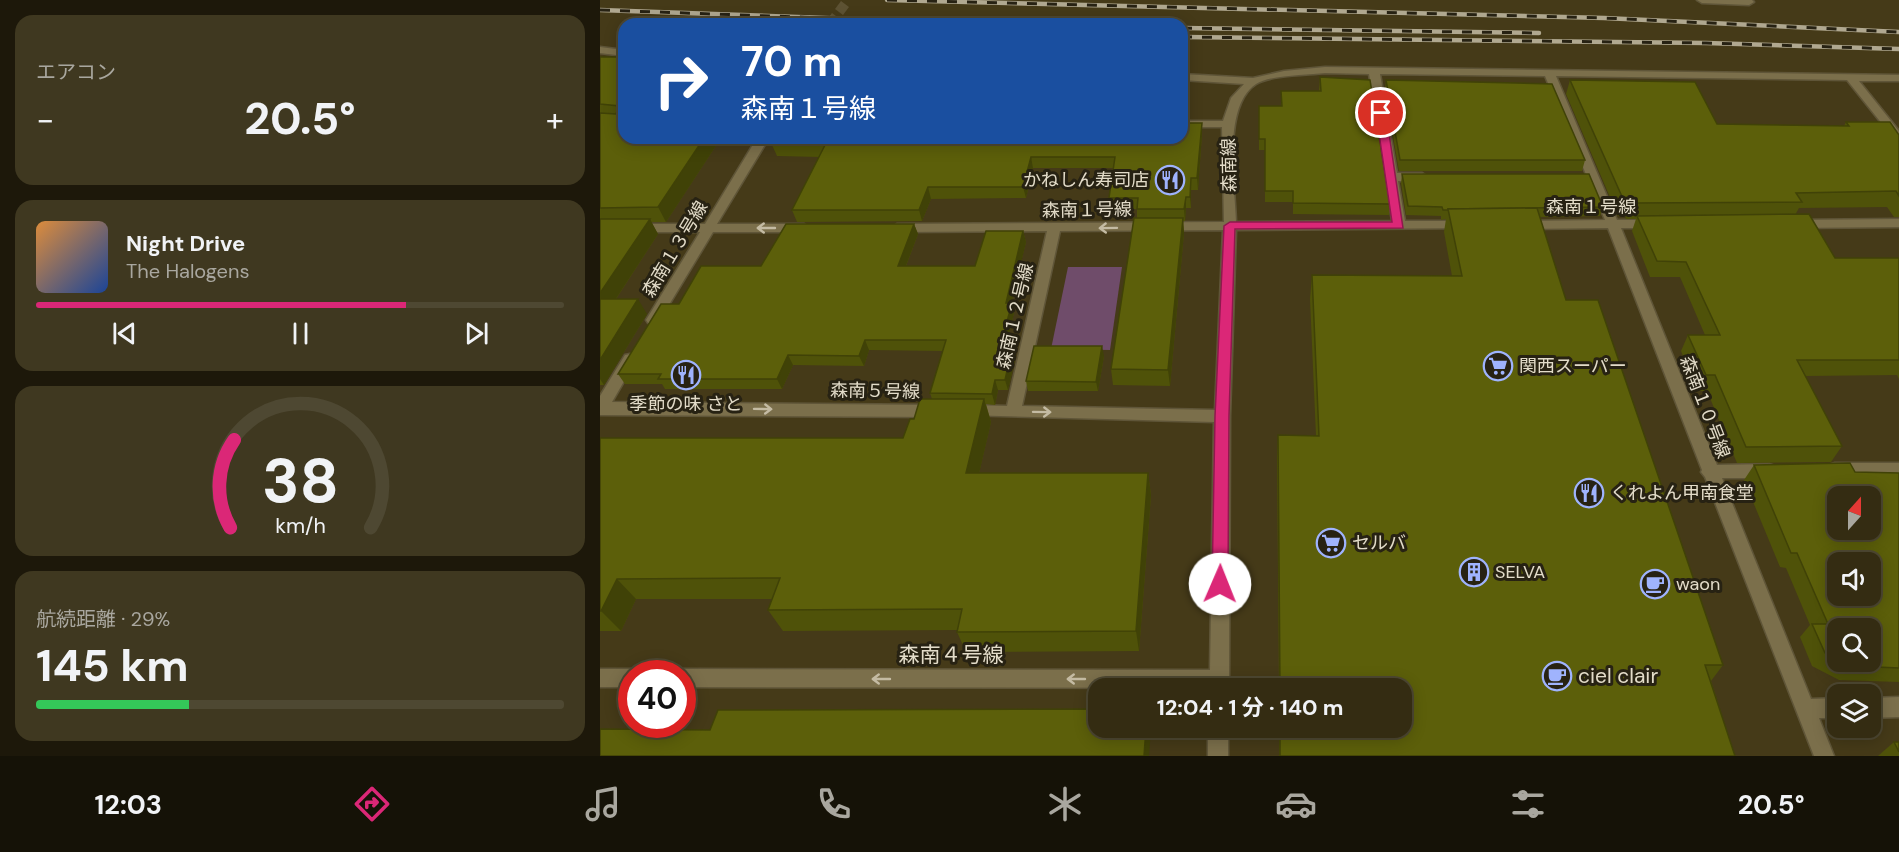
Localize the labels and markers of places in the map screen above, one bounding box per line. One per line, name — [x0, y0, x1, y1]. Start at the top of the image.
pin — [1355, 87, 1406, 138]
restaurant icon: かねしん寿司店 — [1154, 164, 1186, 196]
place label: かねしん寿司店 — [1023, 168, 1149, 192]
supermarket icon: 関西スーパー — [1482, 350, 1514, 382]
place label: 関西スーパー — [1519, 354, 1627, 378]
restaurant icon: 季節の味 さと — [670, 359, 702, 391]
place label: 季節の味 さと — [630, 392, 742, 416]
restaurant icon: くれよん甲南食堂 — [1573, 477, 1605, 509]
place label: くれよん甲南食堂 — [1610, 481, 1754, 505]
supermarket icon: セルバ — [1315, 527, 1347, 559]
place label: セルバ — [1352, 531, 1406, 555]
building icon: SELVA — [1458, 556, 1490, 588]
place label: SELVA — [1495, 560, 1545, 584]
cafe icon: waon — [1639, 568, 1671, 600]
place label: waon — [1676, 572, 1720, 596]
cafe icon: ciel clair — [1541, 660, 1573, 692]
place label: ciel clair — [1578, 662, 1658, 690]

